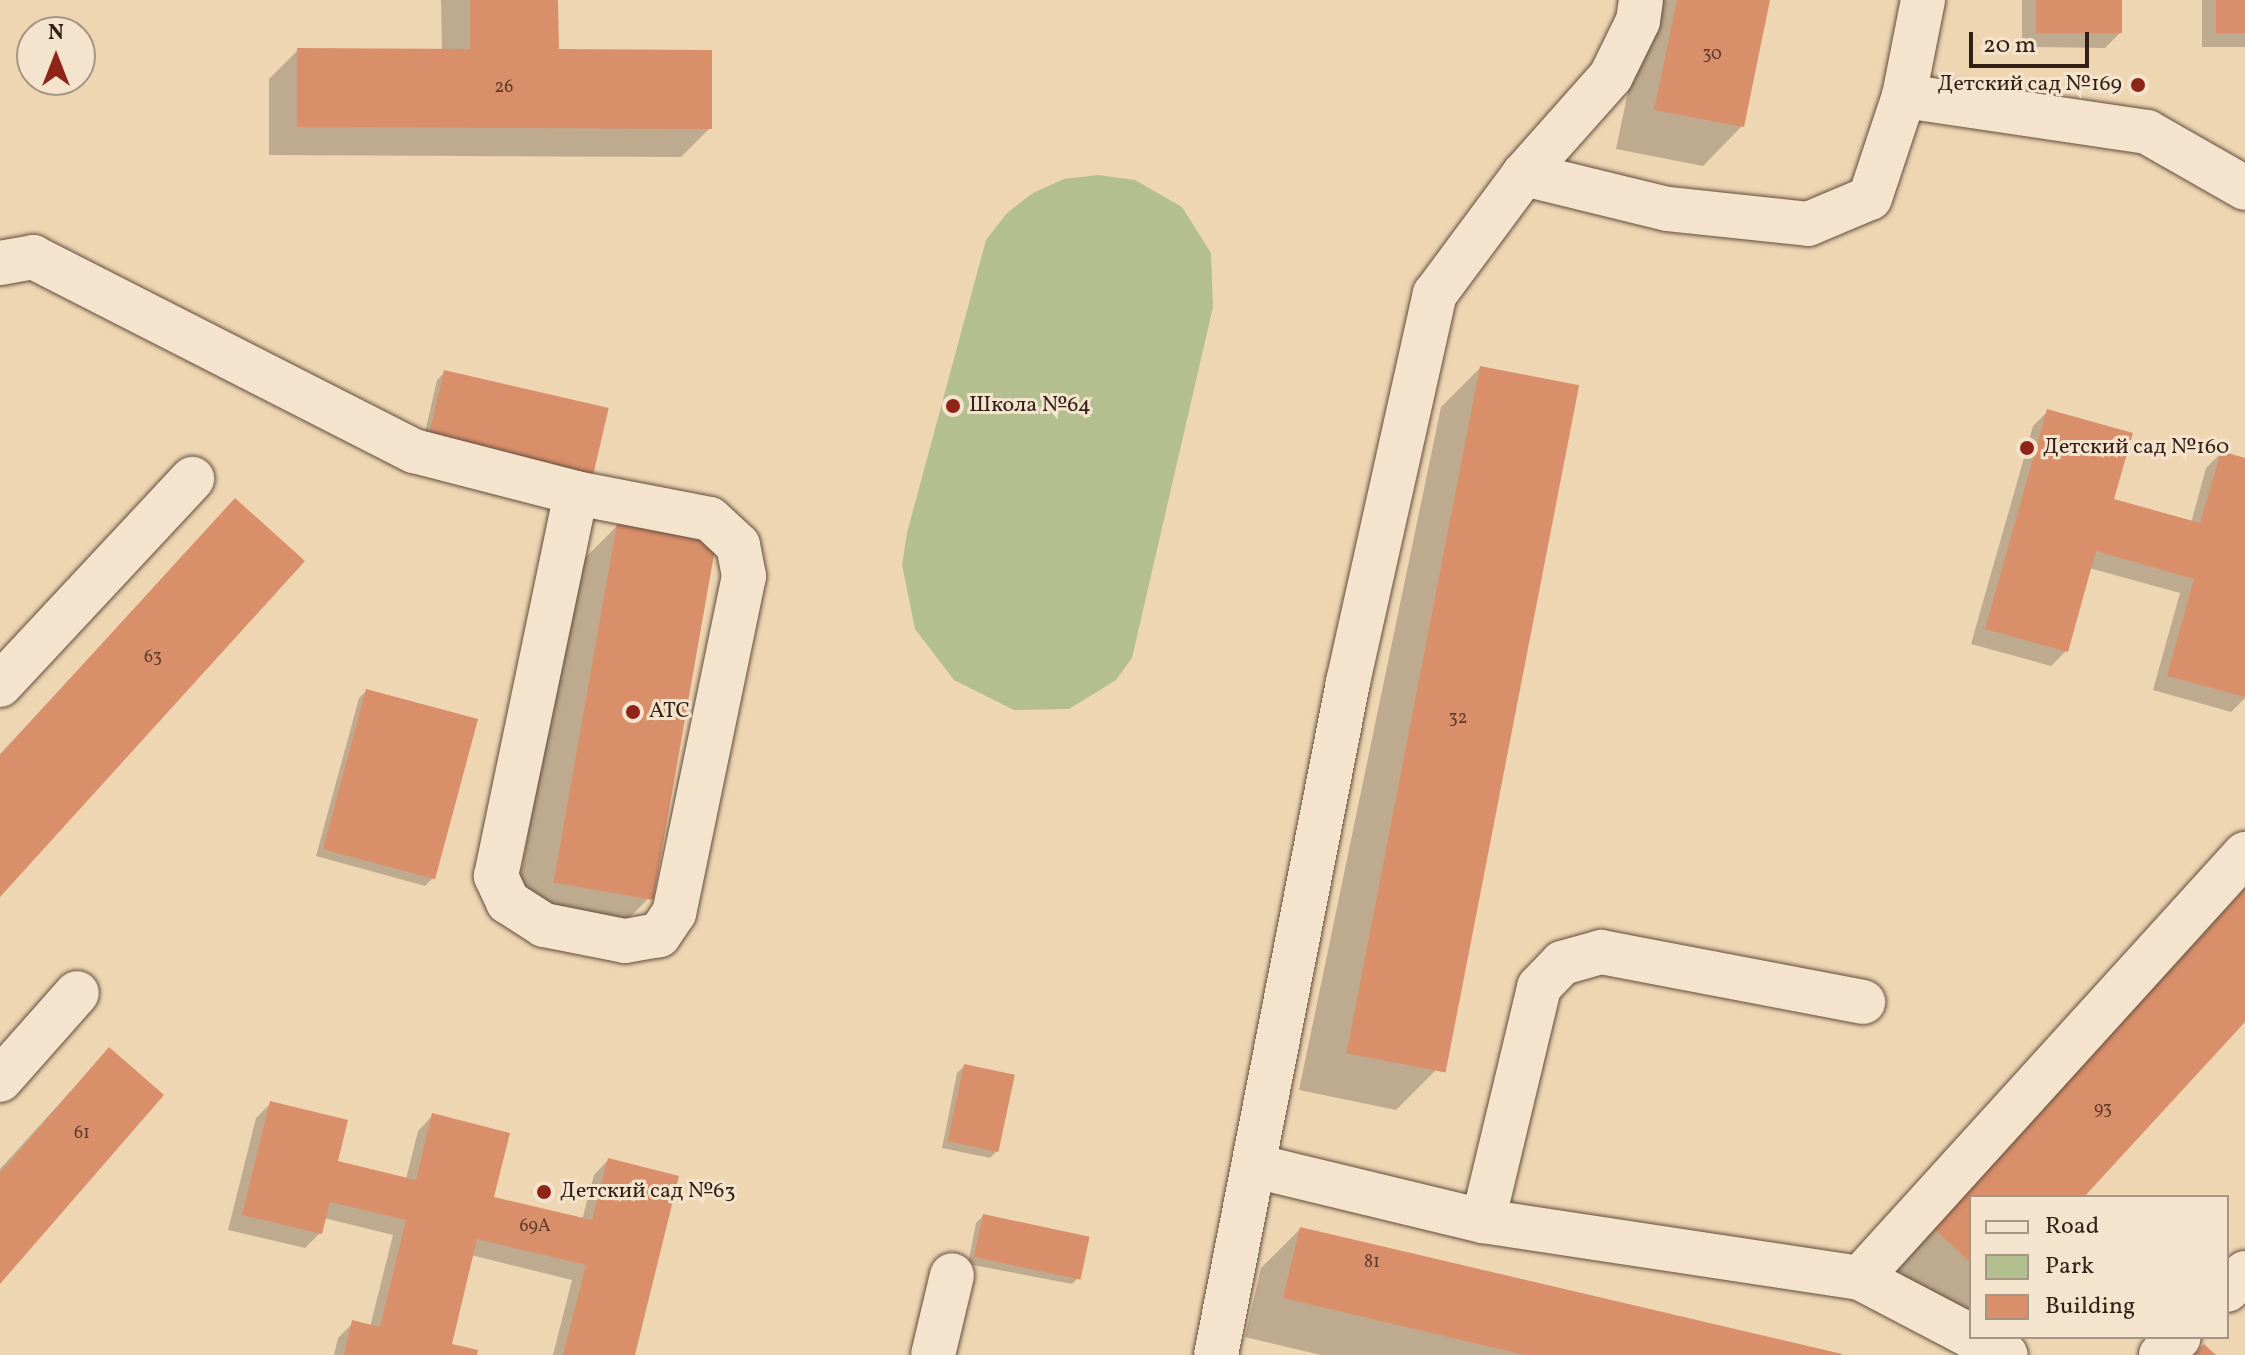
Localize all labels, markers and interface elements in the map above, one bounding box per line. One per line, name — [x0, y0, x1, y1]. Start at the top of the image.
north arrow — [16, 16, 96, 96]
scale bar — [1973, 16, 2093, 66]
text: N — [48, 18, 64, 49]
text: 20 m — [1983, 29, 2036, 63]
house number: 30 — [1702, 44, 1722, 66]
place label: Детский сад №169 — [1938, 72, 2122, 98]
marker: Детский сад №169 — [2129, 76, 2147, 94]
house number: 26 — [495, 77, 513, 99]
place label: Школа №64 — [969, 393, 1091, 419]
marker: Школа №64 — [944, 397, 962, 415]
place label: Детский сад №160 — [2043, 435, 2229, 461]
marker: Детский сад №160 — [2018, 439, 2036, 457]
house number: 63 — [144, 647, 162, 669]
place label: АТС — [649, 699, 690, 725]
marker: АТС — [624, 703, 642, 721]
house number: 32 — [1449, 708, 1467, 730]
house number: 93 — [2094, 1099, 2112, 1121]
house number: 61 — [74, 1123, 90, 1145]
place label: Детский сад №63 — [560, 1179, 735, 1205]
marker: Детский сад №63 — [535, 1183, 553, 1201]
legend — [1969, 1195, 2229, 1339]
text: Road — [2045, 1210, 2099, 1244]
house number: 69А — [519, 1216, 551, 1238]
text: Park — [2045, 1250, 2094, 1284]
house number: 81 — [1364, 1252, 1380, 1274]
text: Building — [2045, 1290, 2135, 1324]

